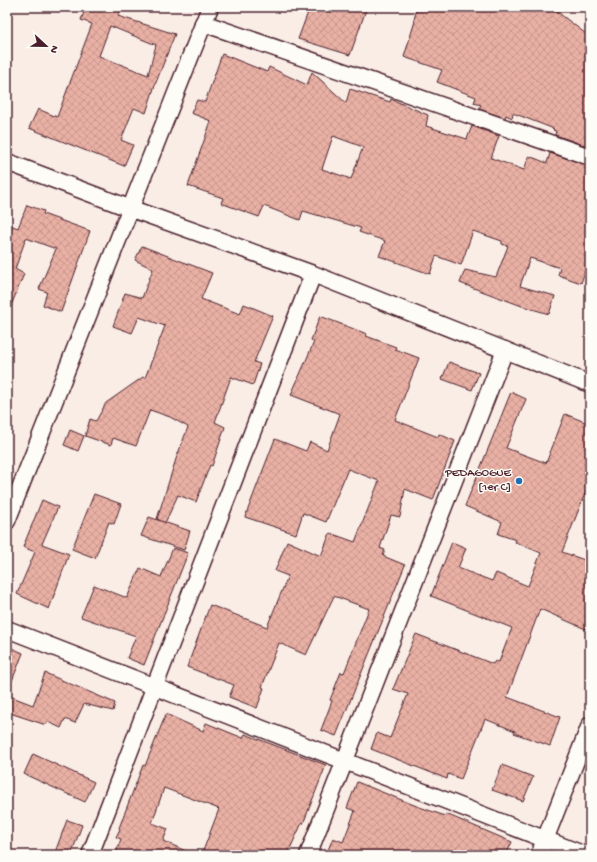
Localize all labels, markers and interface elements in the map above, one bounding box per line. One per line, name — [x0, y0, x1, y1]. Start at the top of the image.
north arrow — [26, 26, 66, 66]
text: N — [47, 43, 60, 55]
place label: PEDAGOGUE [1er C] — [444, 467, 512, 495]
marker: PEDAGOGUE [1er C] — [514, 476, 524, 486]

